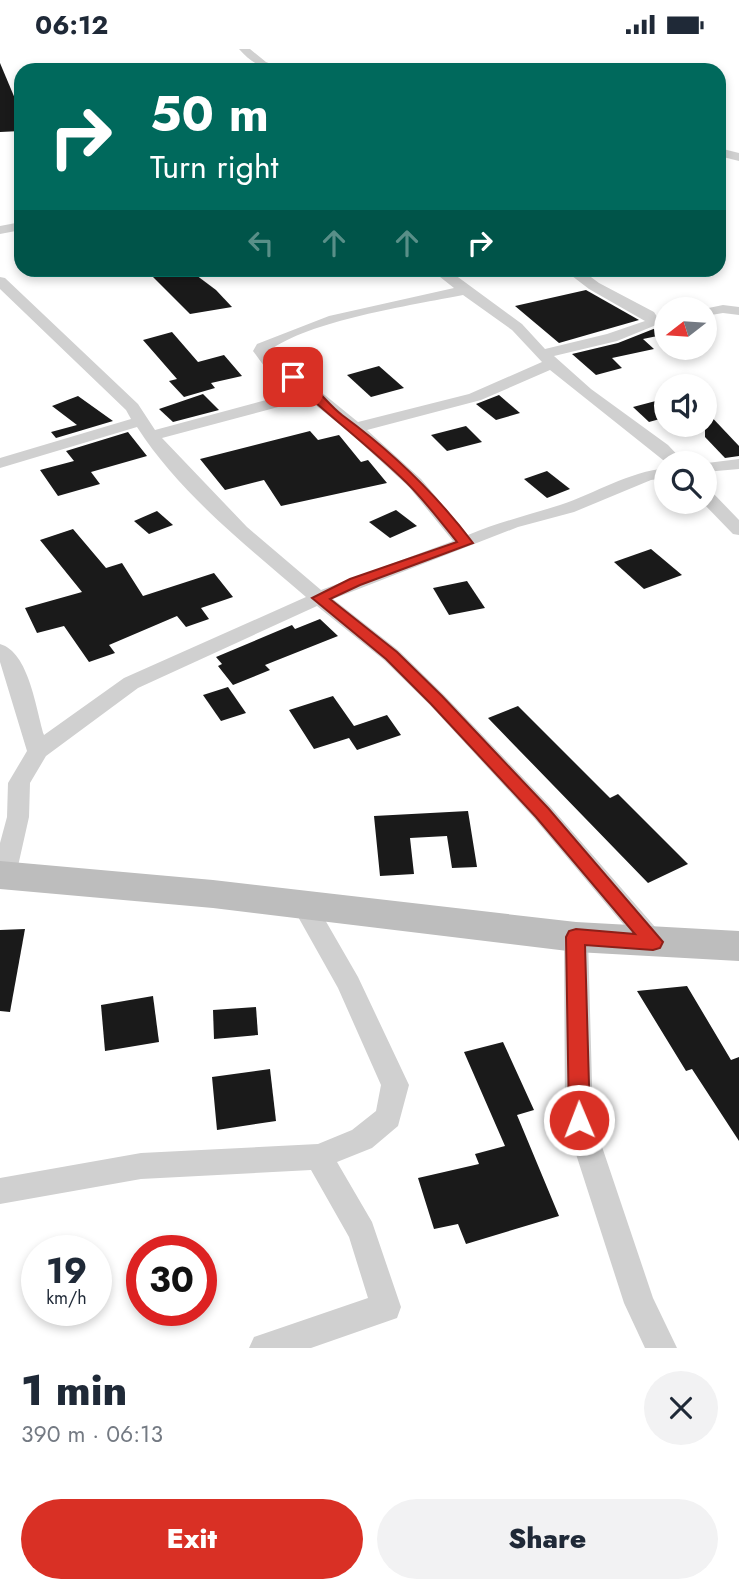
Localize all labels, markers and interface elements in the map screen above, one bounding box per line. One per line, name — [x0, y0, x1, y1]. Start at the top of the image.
text: 06:12 — [35, 6, 108, 44]
text: 50 m — [150, 79, 269, 149]
icon: right — [35, 91, 126, 182]
text: Turn right — [150, 144, 279, 190]
icon: left — [242, 224, 280, 262]
icon: ahead — [315, 224, 353, 262]
icon: ahead — [388, 224, 426, 262]
icon: right — [461, 224, 499, 262]
north arrow — [654, 297, 718, 361]
map controls — [654, 297, 717, 514]
pin — [263, 347, 323, 407]
icon: arrive — [274, 358, 312, 396]
button: sound — [654, 374, 717, 437]
button: search — [654, 451, 717, 514]
position arrow — [542, 1083, 616, 1157]
speed limit sign: 30 — [126, 1235, 217, 1326]
text: 19 — [46, 1246, 87, 1296]
text: km/h — [46, 1285, 87, 1311]
text: 1 min — [21, 1360, 127, 1421]
button: close — [644, 1371, 718, 1445]
text: 390 m · 06:13 — [21, 1417, 163, 1451]
button: Exit — [21, 1499, 363, 1579]
button: Share — [377, 1499, 718, 1579]

